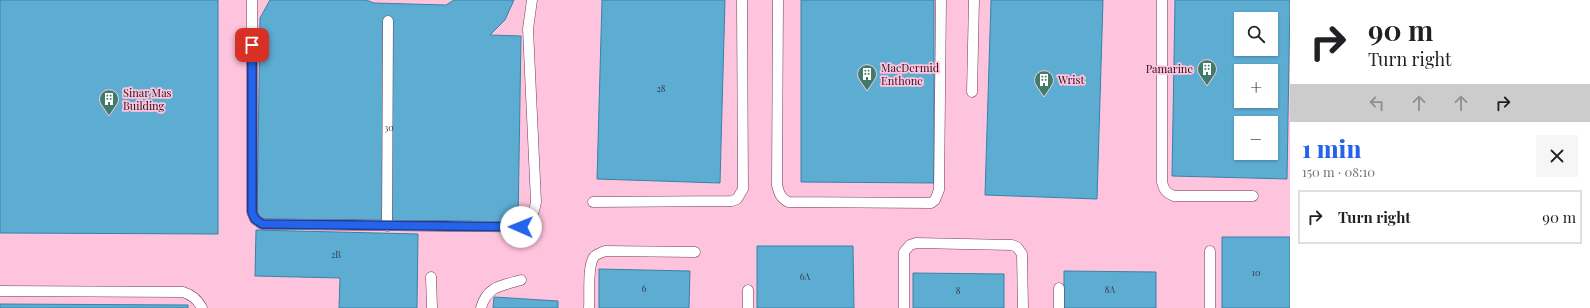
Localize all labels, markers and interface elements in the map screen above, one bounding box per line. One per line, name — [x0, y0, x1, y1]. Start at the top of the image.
text: 90 m — [1368, 11, 1433, 48]
map controls — [1234, 12, 1278, 160]
button: search — [1234, 12, 1278, 56]
icon: right — [1302, 16, 1354, 68]
pin — [235, 28, 269, 62]
icon: arrive — [241, 34, 263, 56]
text: Turn right — [1368, 47, 1451, 71]
building icon: Pamarine — [1196, 58, 1218, 86]
place label: MacDermid Enthone — [881, 60, 940, 88]
place label: Pamarine — [1146, 61, 1193, 76]
building icon: MacDermid Enthone — [856, 63, 878, 91]
button: + — [1234, 64, 1278, 108]
building icon: Wrist — [1033, 69, 1055, 97]
place label: Wrist — [1057, 72, 1085, 87]
house number: 28 — [657, 82, 666, 94]
place label: Sinar Mas Building — [123, 85, 172, 113]
building icon: Sinar Mas Building — [98, 88, 120, 116]
icon: left — [1366, 92, 1388, 114]
icon: ahead — [1408, 92, 1430, 114]
icon: ahead — [1450, 92, 1472, 114]
icon: right — [1492, 92, 1514, 114]
button: − — [1234, 116, 1278, 160]
house number: 30 — [384, 121, 394, 133]
text: 1 min — [1302, 132, 1361, 164]
button: close — [1536, 135, 1578, 177]
text: 150 m · 08:10 — [1302, 163, 1375, 180]
position arrow — [500, 206, 542, 248]
icon: right — [1304, 206, 1326, 228]
text: Turn right — [1338, 207, 1411, 227]
text: 90 m — [1542, 207, 1576, 227]
house number: 2B — [331, 248, 341, 260]
house number: 10 — [1252, 266, 1260, 278]
house number: 6A — [800, 270, 810, 282]
house number: 6 — [642, 282, 647, 294]
house number: 8A — [1105, 283, 1116, 295]
house number: 8 — [956, 284, 961, 296]

